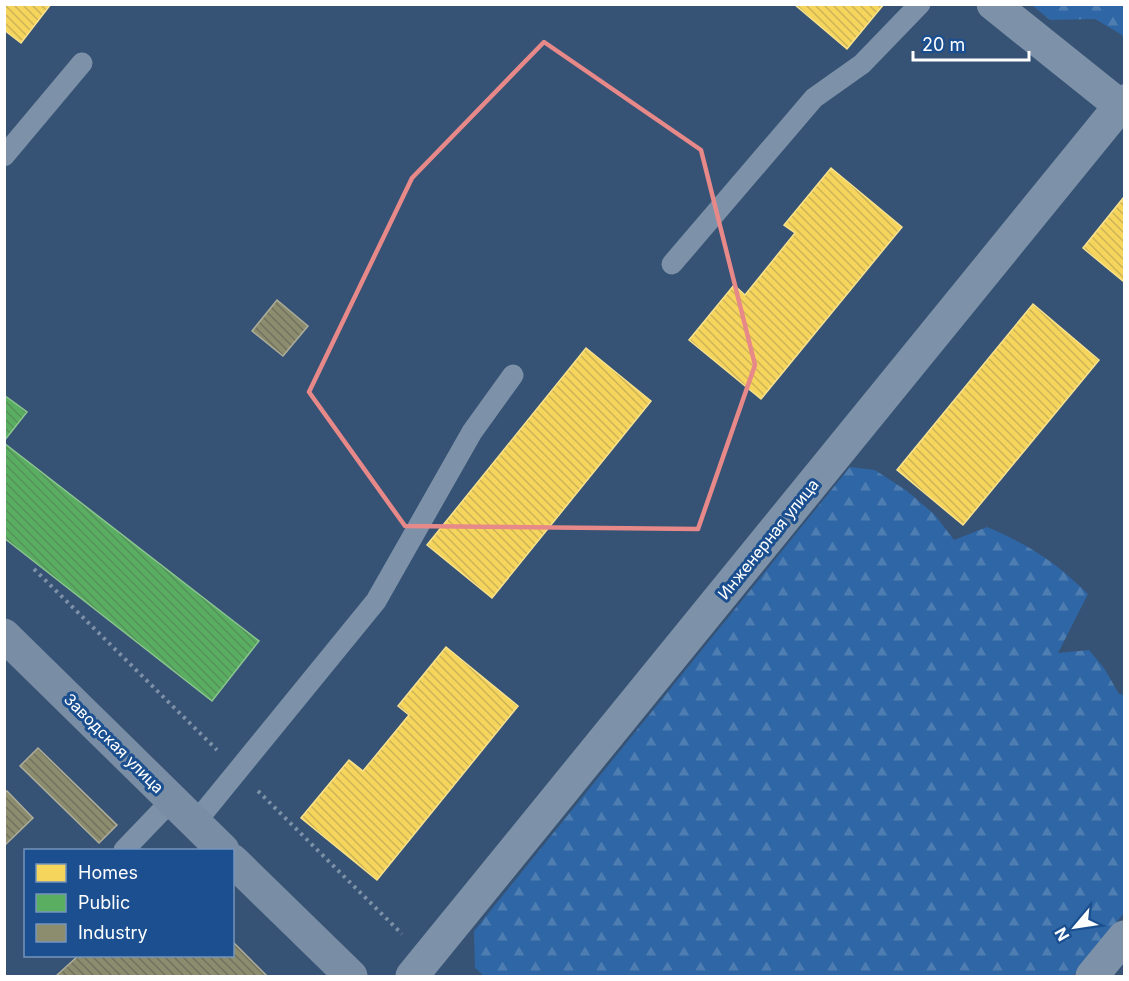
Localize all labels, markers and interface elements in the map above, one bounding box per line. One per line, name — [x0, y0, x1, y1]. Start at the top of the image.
scale bar — [913, 24, 1028, 62]
text: 20 m — [922, 34, 965, 55]
street label: Инженерная улица — [713, 475, 823, 603]
street label: Заводская улица — [60, 689, 168, 797]
legend — [24, 849, 234, 957]
text: Homes — [78, 862, 138, 883]
text: Public — [78, 892, 130, 913]
north arrow — [1045, 897, 1105, 957]
text: Industry — [78, 922, 148, 943]
text: N — [1050, 924, 1074, 944]

